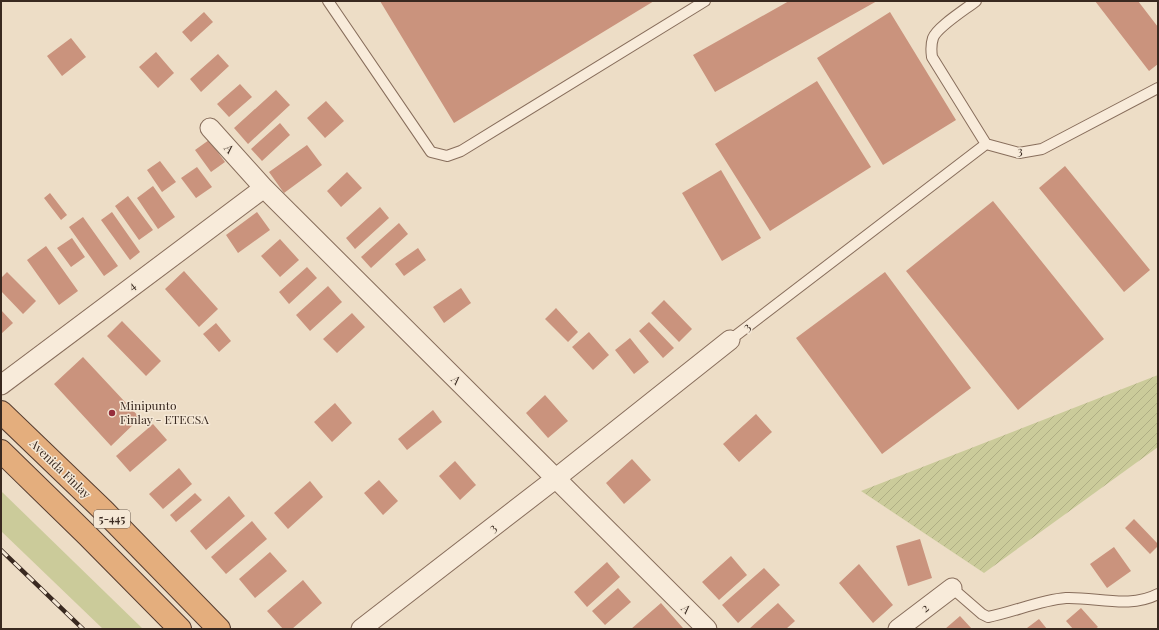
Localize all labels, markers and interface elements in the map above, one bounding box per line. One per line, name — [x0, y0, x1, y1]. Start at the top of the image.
street label: A — [221, 139, 239, 157]
street label: 3 — [1017, 142, 1023, 158]
street label: 4 — [124, 277, 139, 293]
street label: 3 — [739, 318, 753, 334]
street label: A — [448, 370, 465, 388]
place label: Minipunto Finlay - ETECSA — [120, 397, 209, 427]
marker: Minipunto Finlay - ETECSA — [107, 408, 117, 418]
street label: Avenida Finlay — [26, 434, 95, 501]
road number: 5-445 — [94, 510, 130, 528]
street label: 3 — [485, 519, 499, 535]
street label: A — [678, 599, 695, 617]
street label: 2 — [917, 599, 932, 615]

